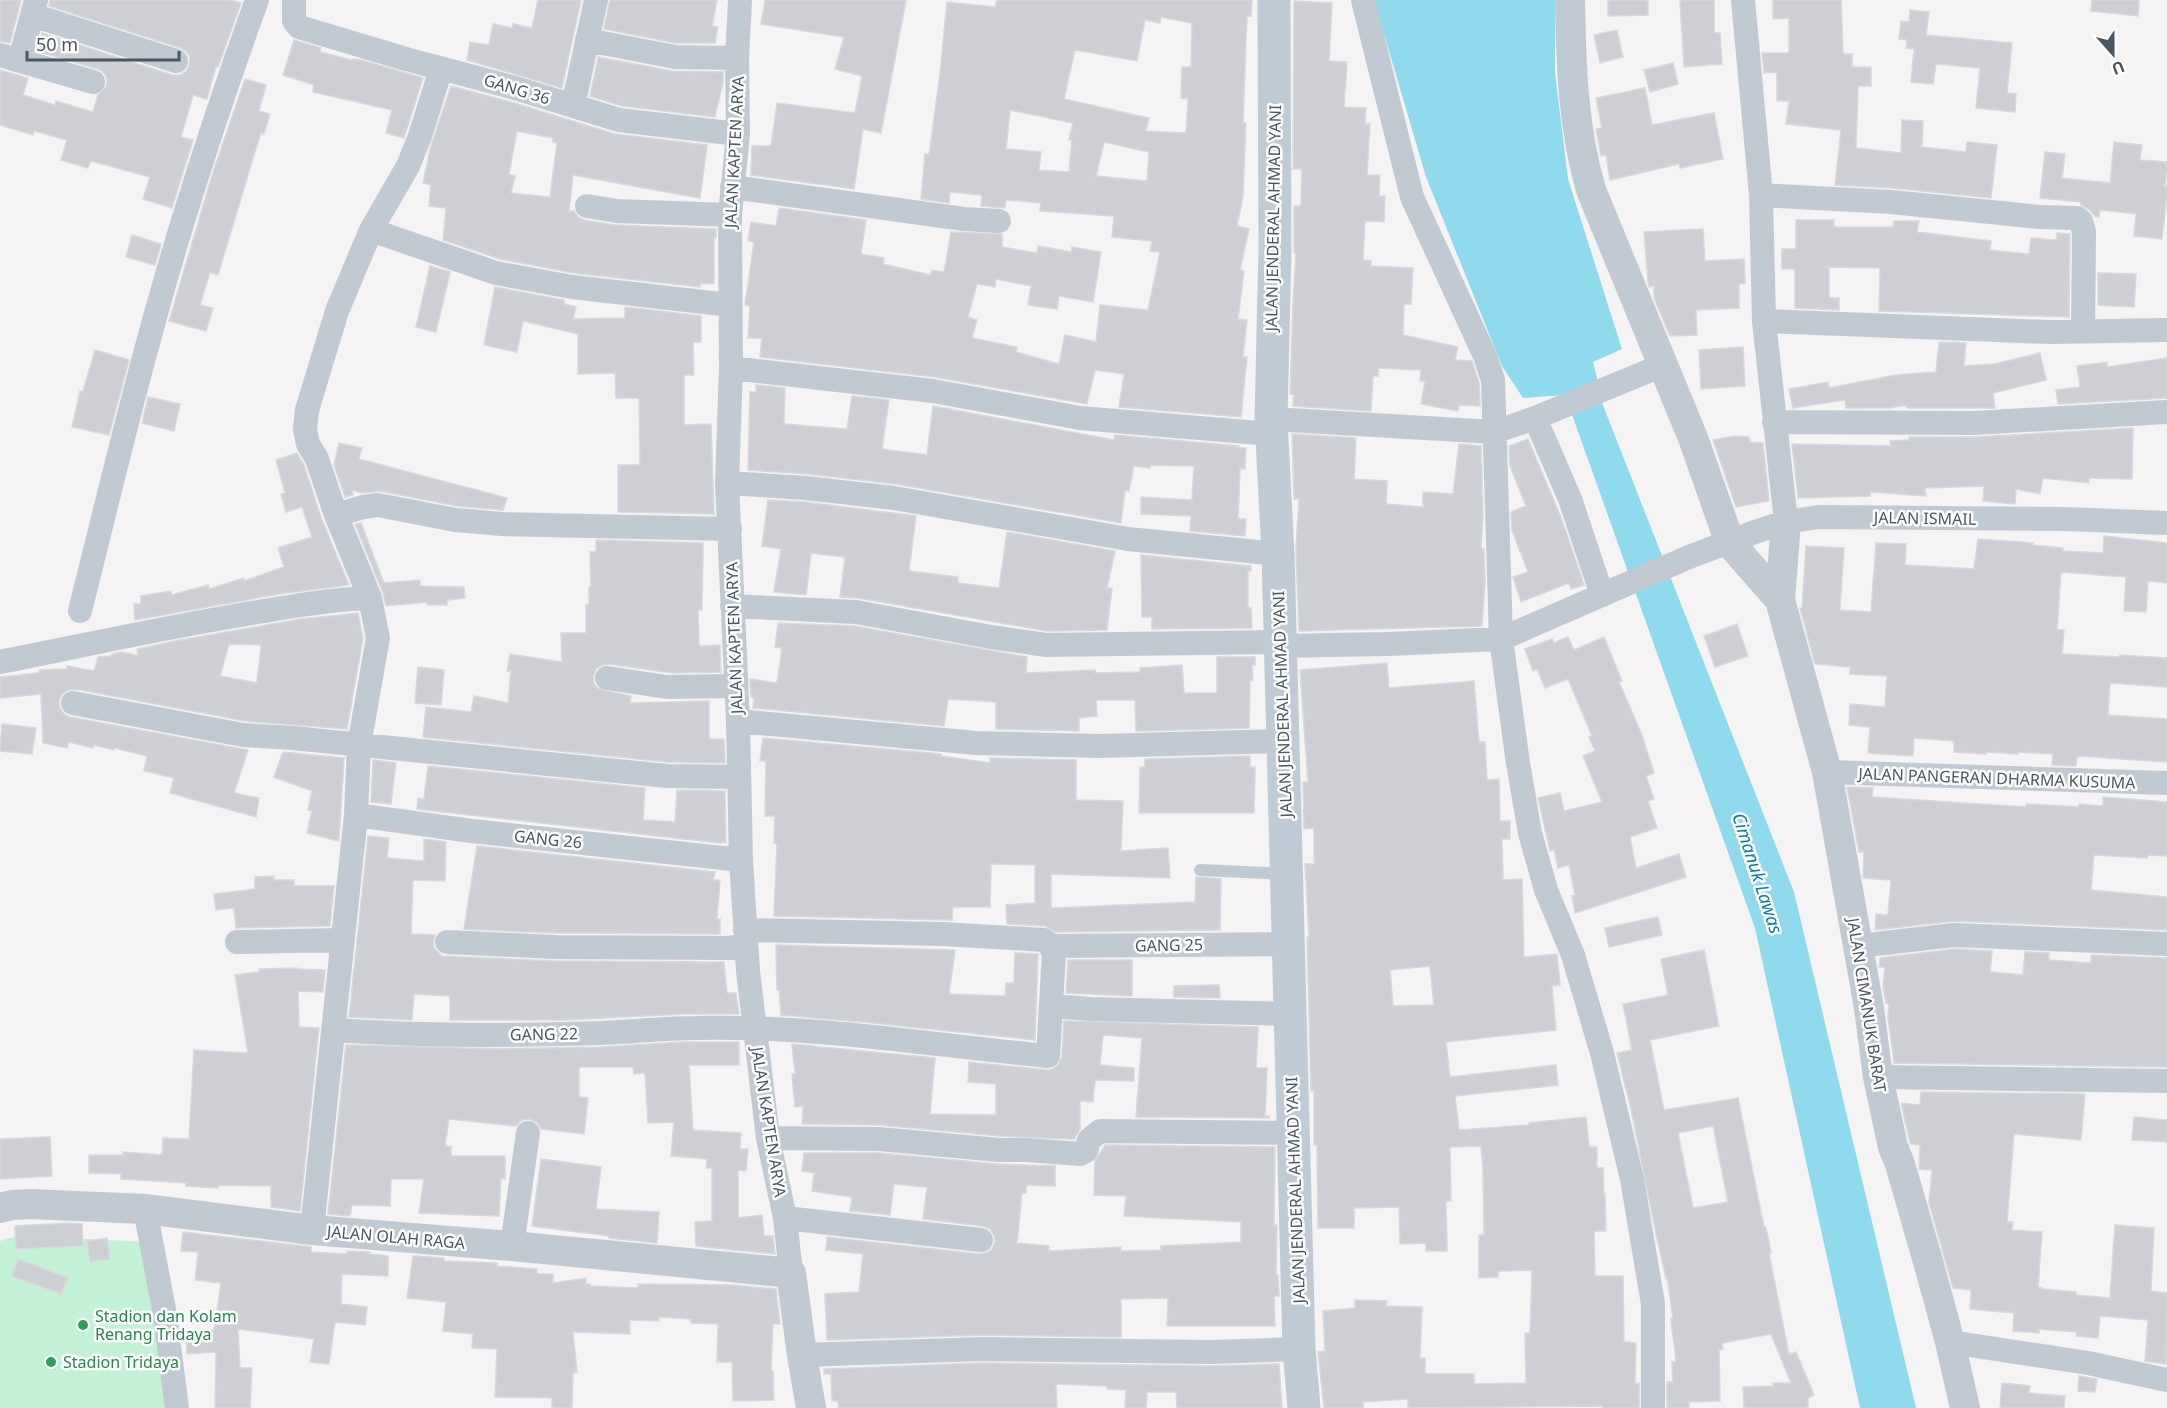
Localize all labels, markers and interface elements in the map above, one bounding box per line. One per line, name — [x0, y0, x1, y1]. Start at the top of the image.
scale bar — [27, 24, 178, 62]
north arrow — [2083, 24, 2143, 84]
text: 50 m — [36, 32, 78, 56]
text: U — [2109, 56, 2128, 80]
street label: GANG 36 — [481, 69, 553, 109]
street label: JALAN KAPTEN ARYA — [719, 75, 749, 230]
street label: JALAN JENDERAL AHMAD YANI — [1260, 104, 1286, 334]
street label: JALAN ISMAIL — [1872, 506, 1976, 530]
street label: JALAN KAPTEN ARYA — [720, 561, 748, 716]
street label: JALAN JENDERAL AHMAD YANI — [1267, 590, 1297, 820]
street label: JALAN PANGERAN DHARMA KUSUMA — [1856, 762, 2137, 794]
water label: Cimanuk Lawas — [1727, 810, 1789, 937]
street label: GANG 26 — [513, 824, 583, 854]
street label: JALAN CIMANUK BARAT — [1842, 914, 1892, 1094]
street label: GANG 25 — [1135, 933, 1203, 957]
street label: GANG 22 — [510, 1022, 578, 1046]
street label: JALAN KAPTEN ARYA — [746, 1043, 792, 1200]
street label: JALAN JENDERAL AHMAD YANI — [1280, 1076, 1310, 1306]
street label: JALAN OLAH RAGA — [324, 1220, 467, 1254]
place label: Stadion dan Kolam Renang Tridaya — [95, 1305, 237, 1345]
marker: Stadion dan Kolam Renang Tridaya — [76, 1318, 90, 1332]
place label: Stadion Tridaya — [63, 1351, 179, 1373]
marker: Stadion Tridaya — [44, 1355, 58, 1369]

